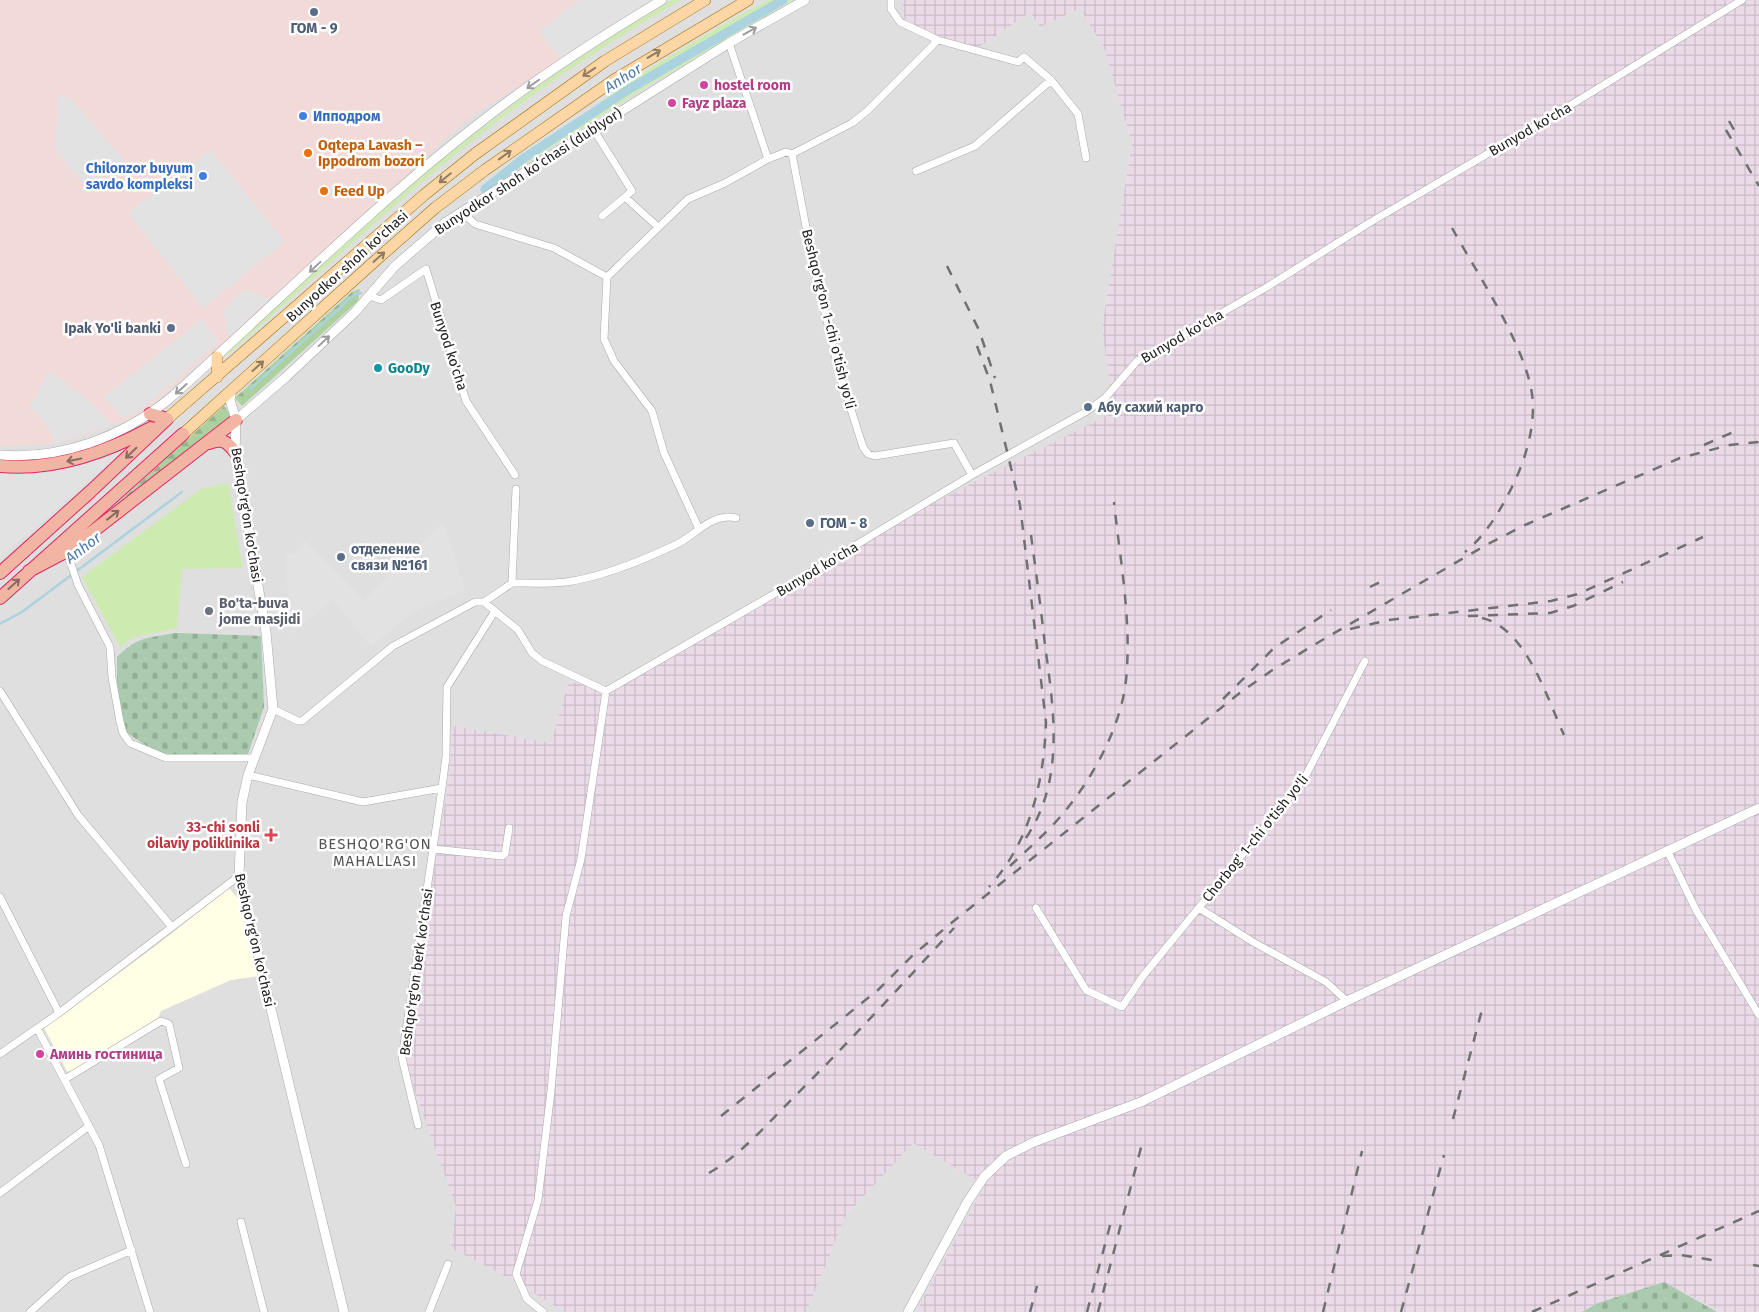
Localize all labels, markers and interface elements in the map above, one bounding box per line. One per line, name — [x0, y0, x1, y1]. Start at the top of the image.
marker: ГОМ - 9 — [308, 6, 320, 18]
place label: ГОМ - 9 — [290, 20, 338, 37]
one-way arrow — [742, 26, 757, 36]
one-way arrow — [647, 49, 661, 59]
water label: Anhor — [600, 59, 646, 97]
one-way arrow — [583, 67, 597, 77]
place label: hostel room — [714, 77, 791, 94]
one-way arrow — [526, 79, 540, 89]
marker: hostel room — [698, 79, 710, 91]
place label: Fayz plaza — [682, 95, 747, 112]
marker: Fayz plaza — [666, 97, 678, 109]
street label: Bunyod ko'cha — [1486, 99, 1574, 160]
street label: Bunyodkor shoh koʻchasi (dublyor) — [431, 104, 625, 239]
place label: Ипподром — [313, 108, 380, 125]
marker: Ипподром — [297, 110, 309, 122]
place label: Oqtepa Lavash – Ippodrom bozori — [318, 137, 424, 170]
marker: Oqtepa Lavash – Ippodrom bozori — [302, 147, 314, 159]
one-way arrow — [498, 150, 512, 160]
place label: Chilonzor buyum savdo kompleksi — [86, 160, 193, 193]
marker: Chilonzor buyum savdo kompleksi — [197, 170, 209, 182]
one-way arrow — [438, 173, 451, 184]
place label: Feed Up — [334, 183, 385, 200]
marker: Feed Up — [318, 185, 330, 197]
street label: Bunyodkor shoh ko'chasi — [283, 207, 412, 326]
street label: Beshqo'rg'on 1-chi o'tish yo'li — [798, 227, 859, 411]
one-way arrow — [372, 251, 385, 263]
one-way arrow — [308, 261, 321, 273]
street label: Bunyod ko'cha — [426, 300, 471, 393]
street label: Bunyod ko'cha — [1138, 306, 1226, 367]
place label: Ipak Yo'li banki — [64, 320, 161, 337]
marker: Ipak Yo'li banki — [165, 322, 177, 334]
one-way arrow — [318, 335, 331, 347]
one-way arrow — [251, 360, 264, 371]
place label: GooDy — [388, 360, 430, 377]
marker: GooDy — [372, 362, 384, 374]
one-way arrow — [174, 383, 187, 395]
place label: Абу сахий карго — [1097, 399, 1203, 416]
marker: Абу сахий карго — [1082, 401, 1094, 413]
street label: Beshqo'rg'on ko'chasi — [227, 446, 266, 584]
one-way arrow — [125, 447, 138, 459]
one-way arrow — [67, 455, 83, 465]
one-way arrow — [106, 510, 119, 521]
place label: ГОМ - 8 — [820, 515, 867, 532]
marker: ГОМ - 8 — [804, 517, 816, 529]
water label: Anhor — [61, 528, 106, 568]
street label: Bunyod ko'cha — [773, 538, 861, 601]
place label: отделение связи №161 — [351, 541, 428, 574]
marker: отделение связи №161 — [335, 551, 347, 563]
one-way arrow — [8, 579, 21, 590]
place label: Bo'ta-buva jome masjidi — [218, 595, 300, 628]
marker: Bo'ta-buva jome masjidi — [203, 605, 215, 617]
street label: Chorbog' 1-chi o'tish yo'li — [1199, 771, 1312, 905]
place label: 33-chi sonli oilaviy poliklinika — [147, 819, 260, 852]
marker: 33-chi sonli oilaviy poliklinika — [264, 828, 278, 842]
district label: BESHQO'RG'ON MAHALLASI — [318, 835, 432, 870]
street label: Beshqo'rg'on ko'chasi — [231, 872, 278, 1009]
street label: Beshqo'rg'on berk ko'chasi — [396, 887, 437, 1057]
place label: Аминь гостиница — [49, 1046, 163, 1063]
marker: Аминь гостиница — [34, 1048, 46, 1060]

